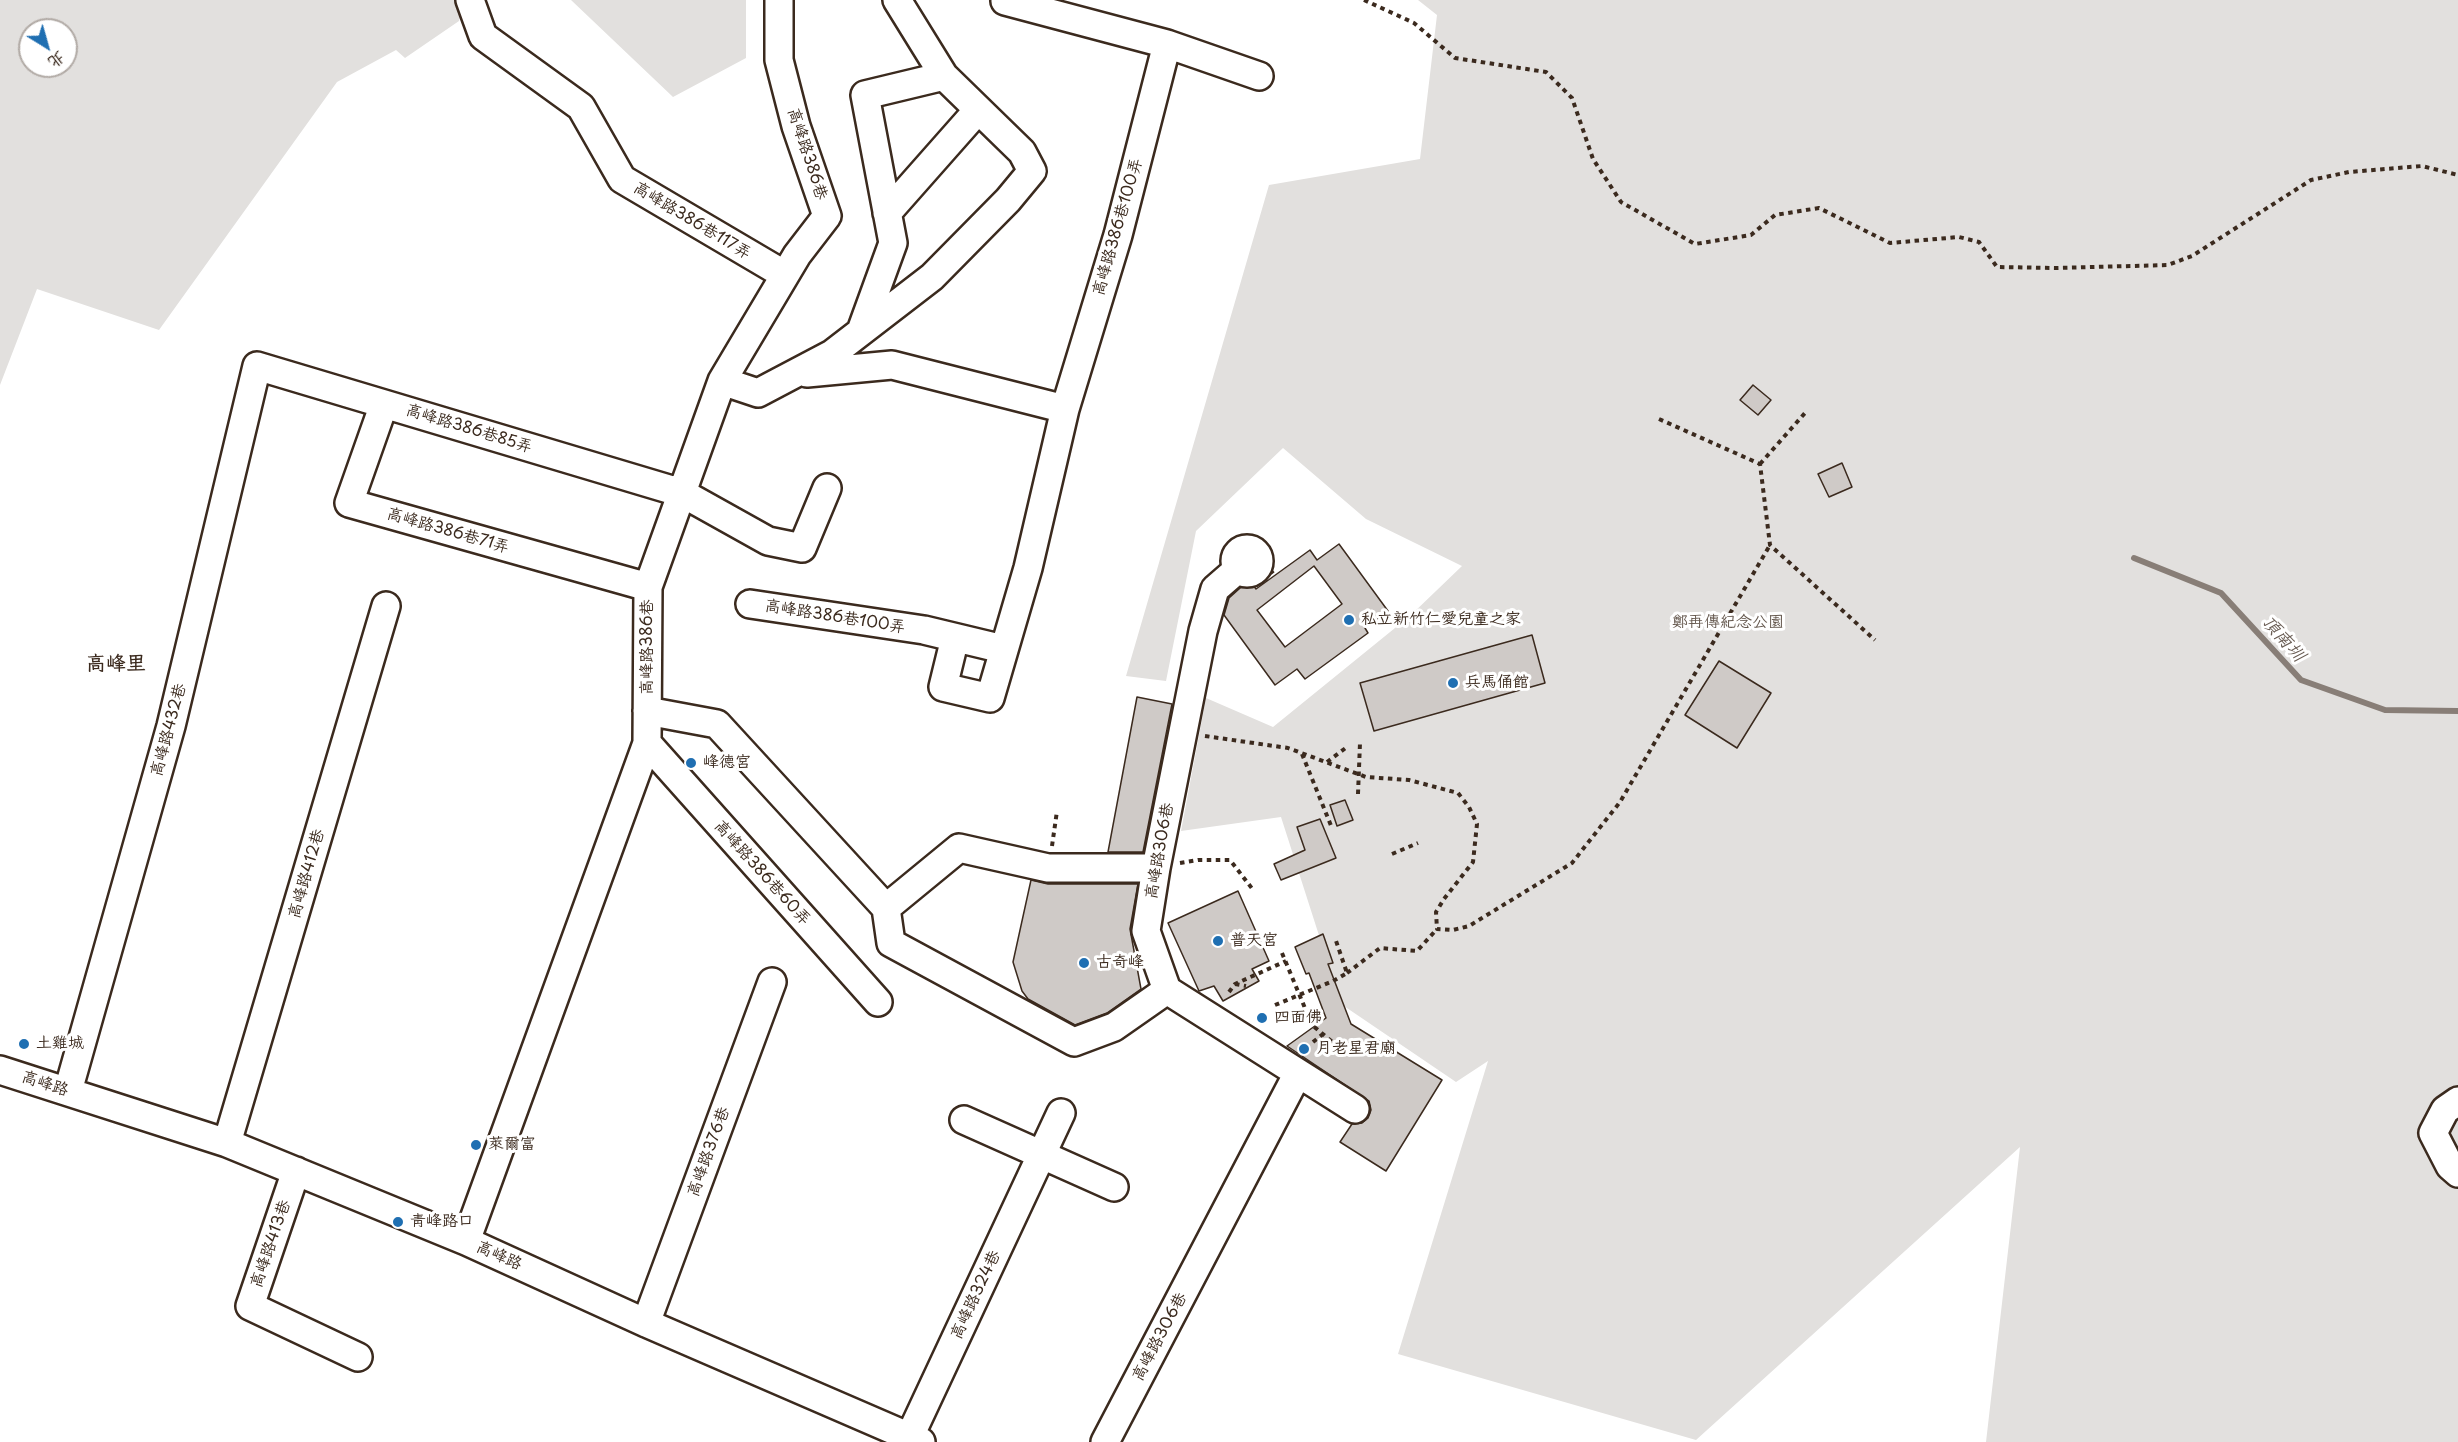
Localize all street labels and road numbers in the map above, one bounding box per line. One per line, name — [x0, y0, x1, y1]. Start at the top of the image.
street label: 高峰路386巷 — [783, 106, 831, 202]
street label: 高峰路386巷100弄 — [1089, 156, 1147, 298]
street label: 高峰路386巷117弄 — [630, 178, 754, 264]
street label: 高峰路386巷85弄 — [404, 401, 534, 457]
street label: 高峰路386巷71弄 — [385, 504, 511, 558]
street label: 高峰路386巷100弄 — [763, 596, 907, 638]
street label: 高峰路386巷 — [638, 599, 658, 695]
street label: 高峰路432巷 — [147, 681, 191, 779]
street label: 高峰路306巷 — [1142, 801, 1178, 901]
street label: 高峰路386巷60弄 — [710, 817, 814, 929]
street label: 高峰路412巷 — [285, 827, 329, 921]
street label: 高峰路 — [19, 1067, 71, 1101]
street label: 高峰路376巷 — [684, 1105, 734, 1199]
street label: 高峰路413巷 — [247, 1198, 295, 1290]
street label: 高峰路 — [473, 1237, 525, 1275]
street label: 高峰路324巷 — [947, 1248, 1005, 1342]
street label: 高峰路306巷 — [1129, 1289, 1191, 1385]

